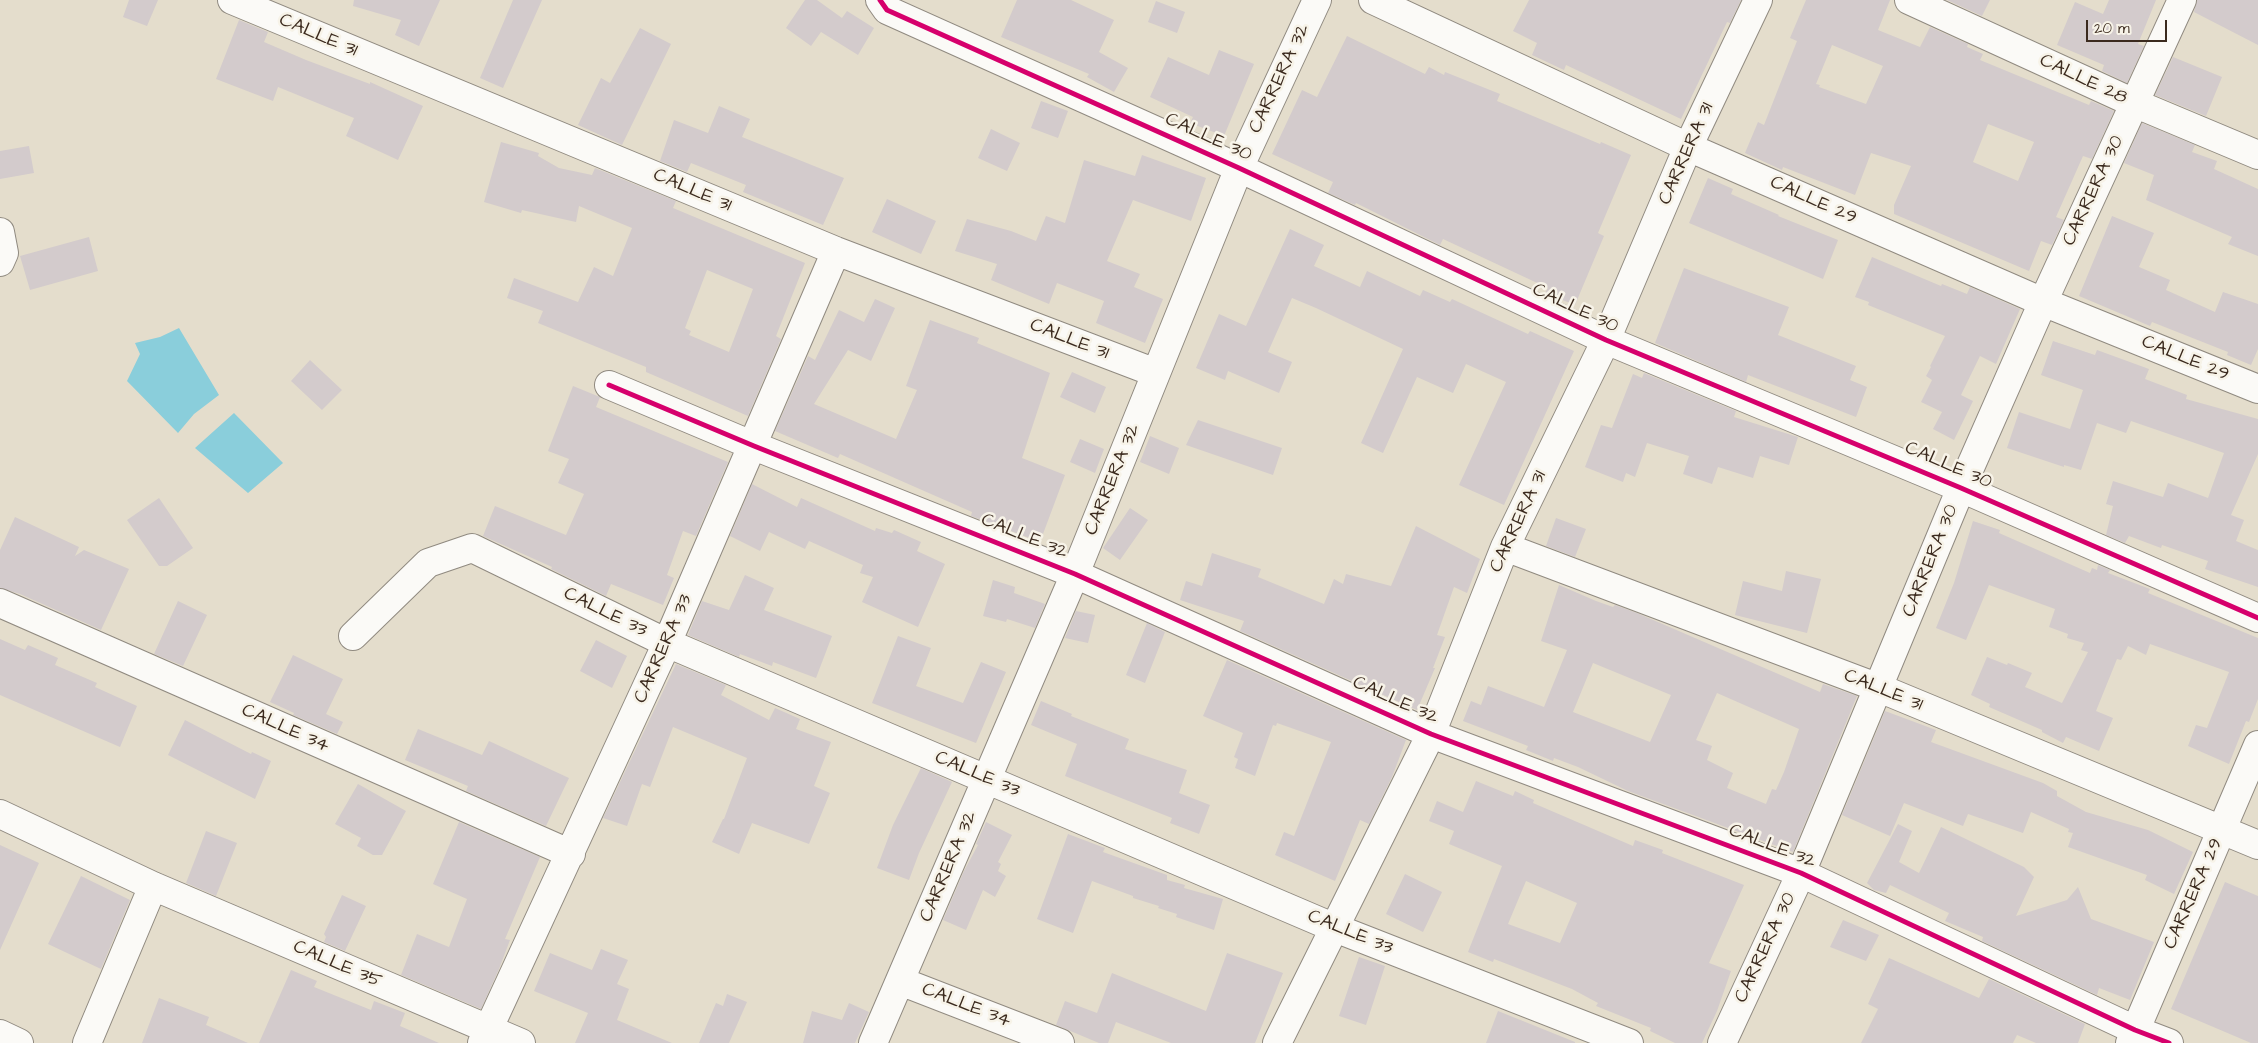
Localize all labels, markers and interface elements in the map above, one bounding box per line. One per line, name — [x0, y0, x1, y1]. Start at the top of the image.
street label: CALLE 31 — [275, 9, 361, 63]
scale bar — [2088, 10, 2169, 42]
text: 20 m — [2094, 18, 2130, 39]
street label: CARRERA 32 — [1245, 21, 1315, 137]
street label: CALLE 28 — [2036, 50, 2130, 110]
street label: CARRERA 31 — [1654, 99, 1720, 209]
street label: CALLE 30 — [1161, 109, 1255, 167]
street label: CARRERA 30 — [2059, 132, 2129, 250]
street label: CALLE 31 — [649, 164, 735, 218]
street label: CALLE 29 — [1766, 172, 1860, 230]
street label: CALLE 30 — [1528, 279, 1622, 339]
street label: CALLE 31 — [1026, 315, 1112, 365]
street label: CALLE 29 — [2138, 331, 2232, 387]
street label: CARRERA 32 — [1080, 421, 1146, 539]
street label: CALLE 30 — [1901, 437, 1995, 495]
street label: CARRERA 31 — [1486, 468, 1552, 576]
street label: CARRERA 30 — [1898, 502, 1964, 620]
street label: CALLE 32 — [977, 509, 1071, 565]
street label: CALLE 33 — [560, 583, 650, 643]
street label: CARRERA 33 — [630, 591, 698, 707]
street label: CALLE 31 — [1840, 665, 1926, 717]
street label: CALLE 32 — [1349, 672, 1441, 730]
street label: CALLE 34 — [238, 700, 332, 758]
street label: CALLE 33 — [931, 747, 1023, 803]
street label: CARRERA 32 — [915, 808, 983, 926]
street label: CALLE 32 — [1725, 820, 1819, 874]
street label: CARRERA 29 — [2159, 835, 2229, 953]
street label: CARRERA 30 — [1731, 889, 1801, 1007]
street label: CALLE 33 — [1304, 906, 1396, 960]
street label: CALLE 35 — [289, 936, 385, 994]
street label: CALLE 34 — [918, 979, 1014, 1033]

